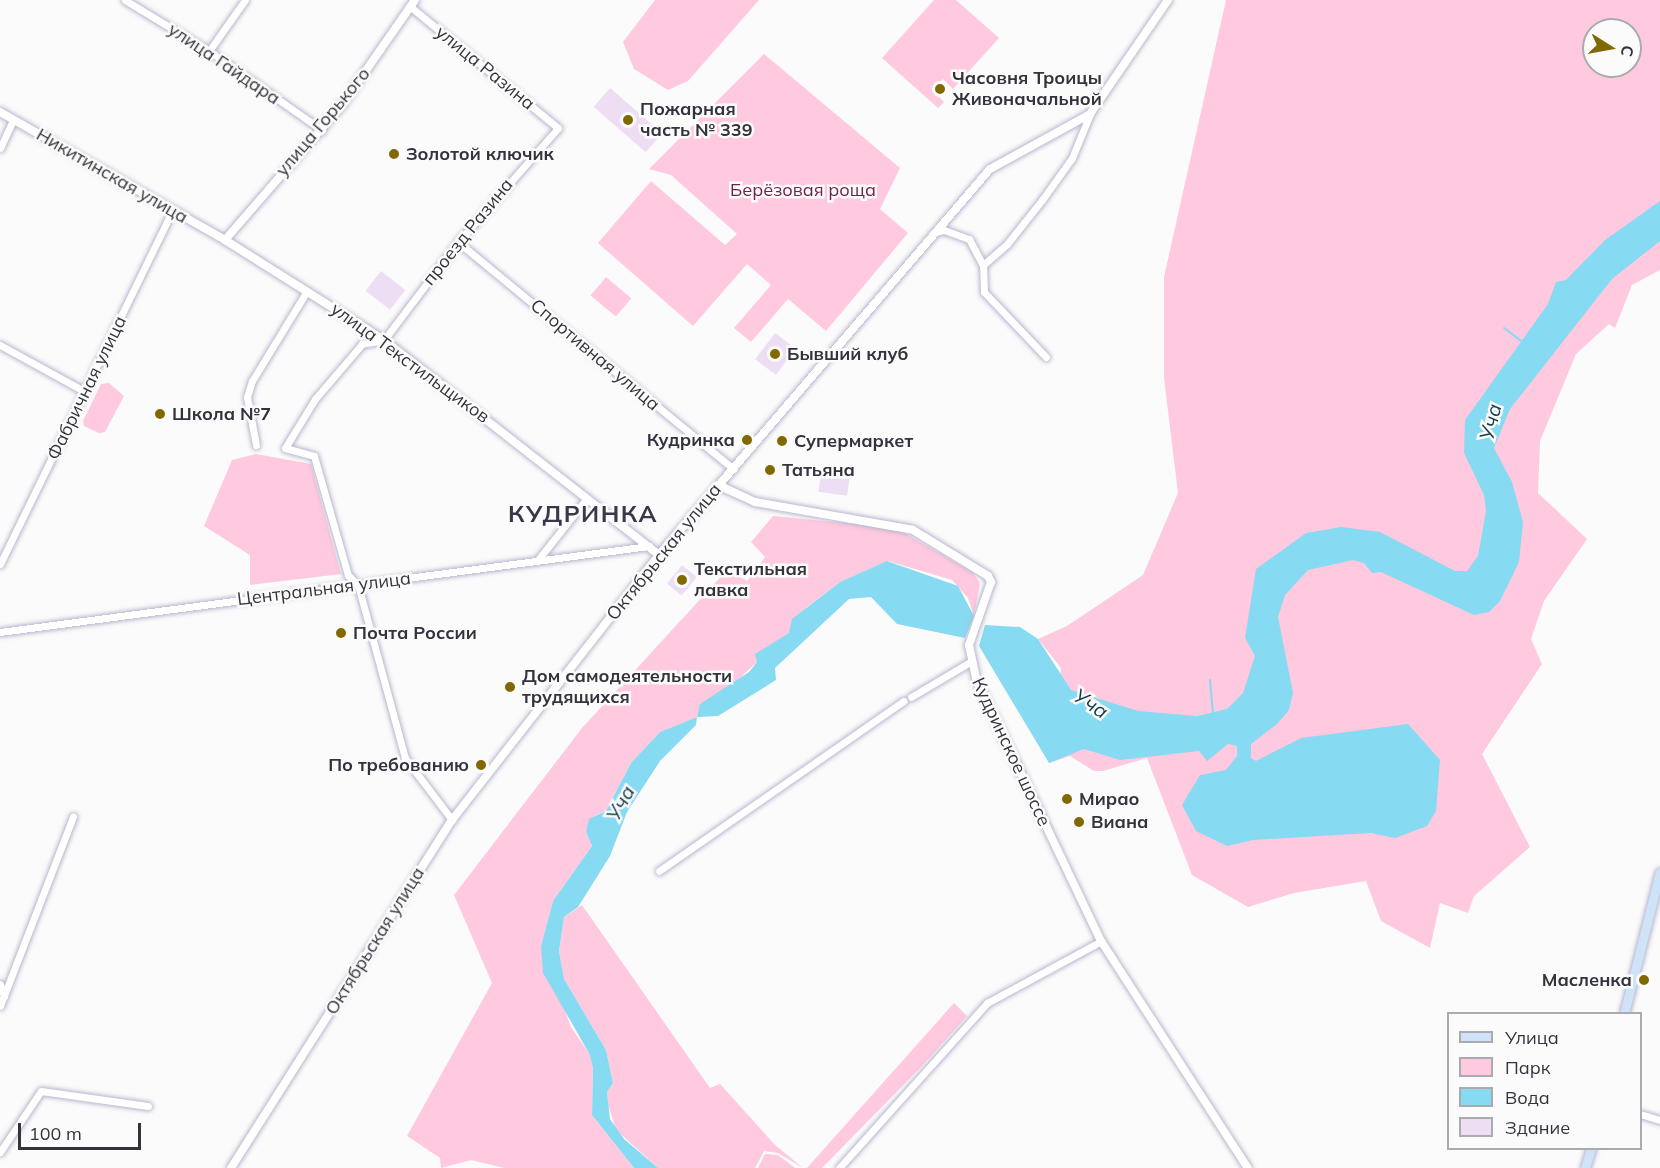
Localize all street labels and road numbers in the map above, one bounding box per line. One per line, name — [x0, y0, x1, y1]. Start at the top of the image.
street label: улица Гайдара — [164, 19, 284, 109]
street label: улица Разина — [431, 21, 539, 115]
street label: улица Горького — [271, 63, 375, 181]
street label: Никитинская улица — [32, 124, 192, 228]
street label: проезд Разина — [418, 174, 518, 290]
street label: Спортивная улица — [526, 295, 664, 415]
street label: улица Текстильщиков — [326, 298, 494, 428]
street label: Фабричная улица — [43, 312, 131, 464]
street label: Октябрьская улица — [602, 479, 726, 625]
street label: Центральная улица — [236, 568, 412, 610]
street label: Кудринское шоссе — [967, 674, 1055, 830]
street label: Октябрьская улица — [321, 863, 429, 1019]

